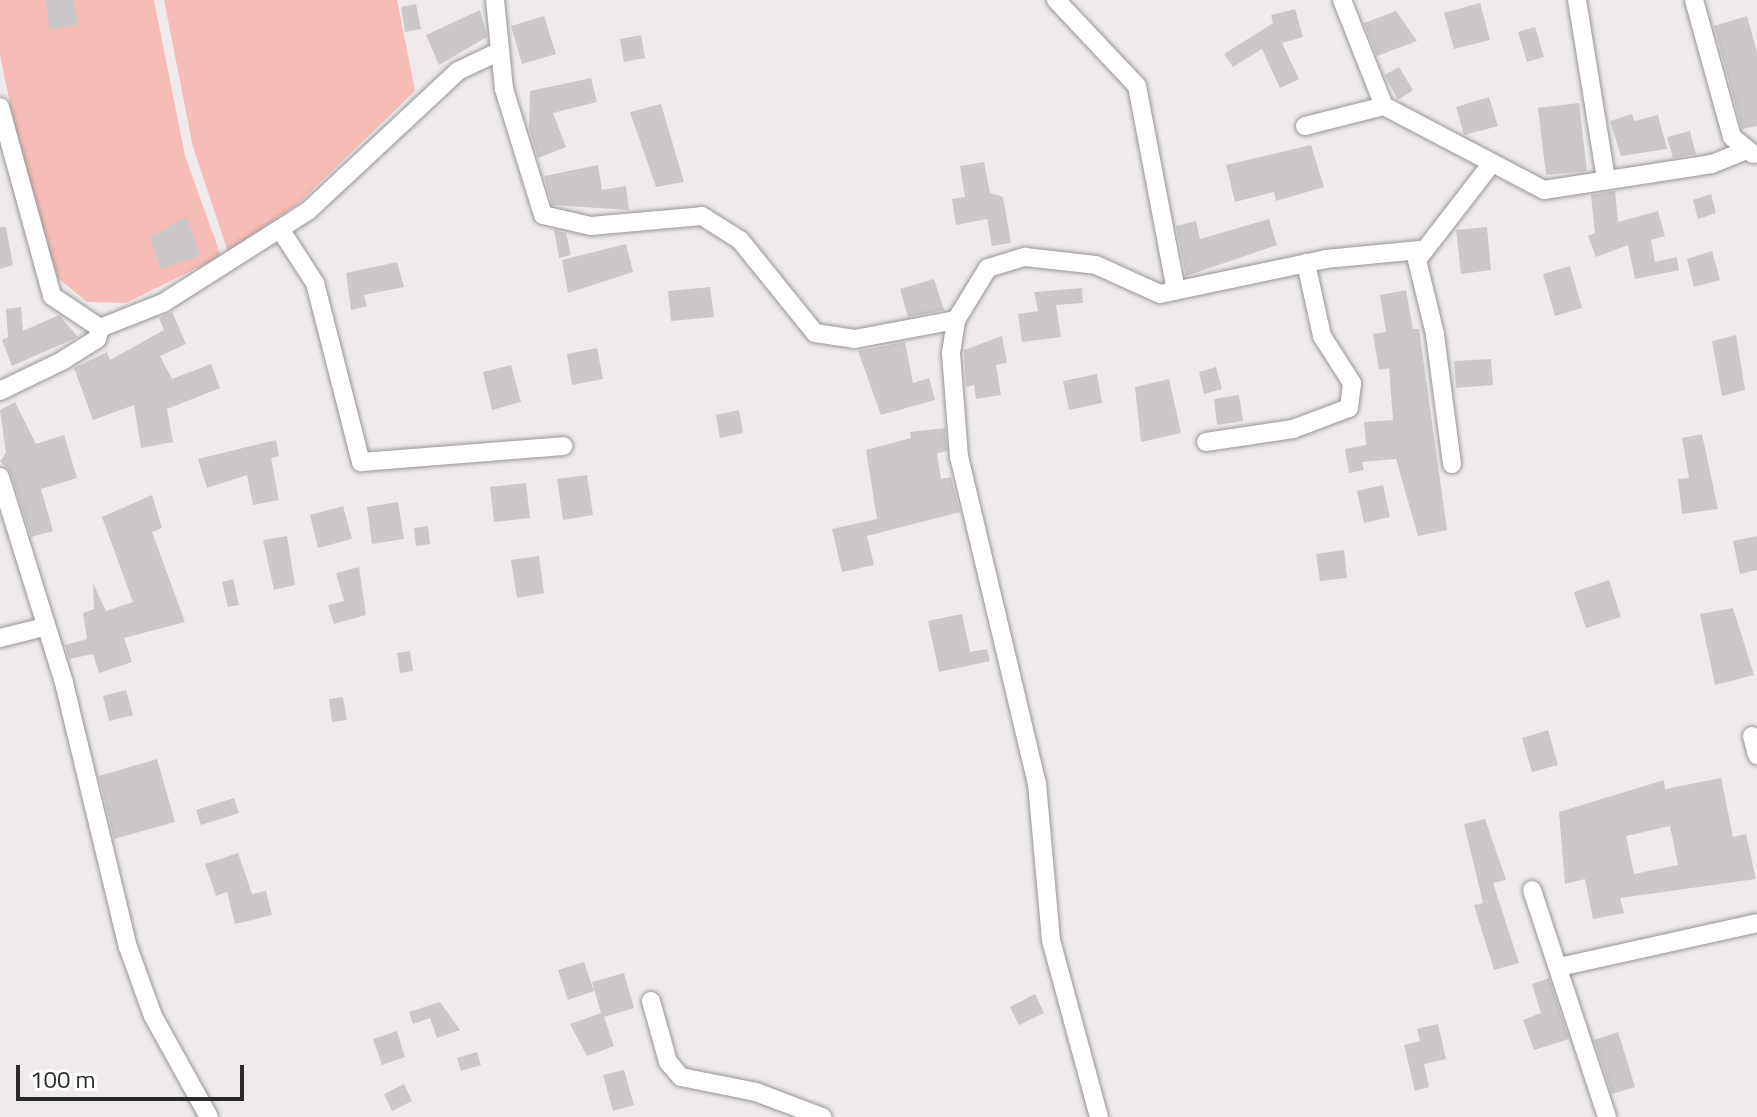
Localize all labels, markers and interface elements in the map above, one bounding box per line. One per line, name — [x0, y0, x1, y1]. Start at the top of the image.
scale bar — [20, 1049, 248, 1099]
text: 100 m — [30, 1061, 96, 1097]

